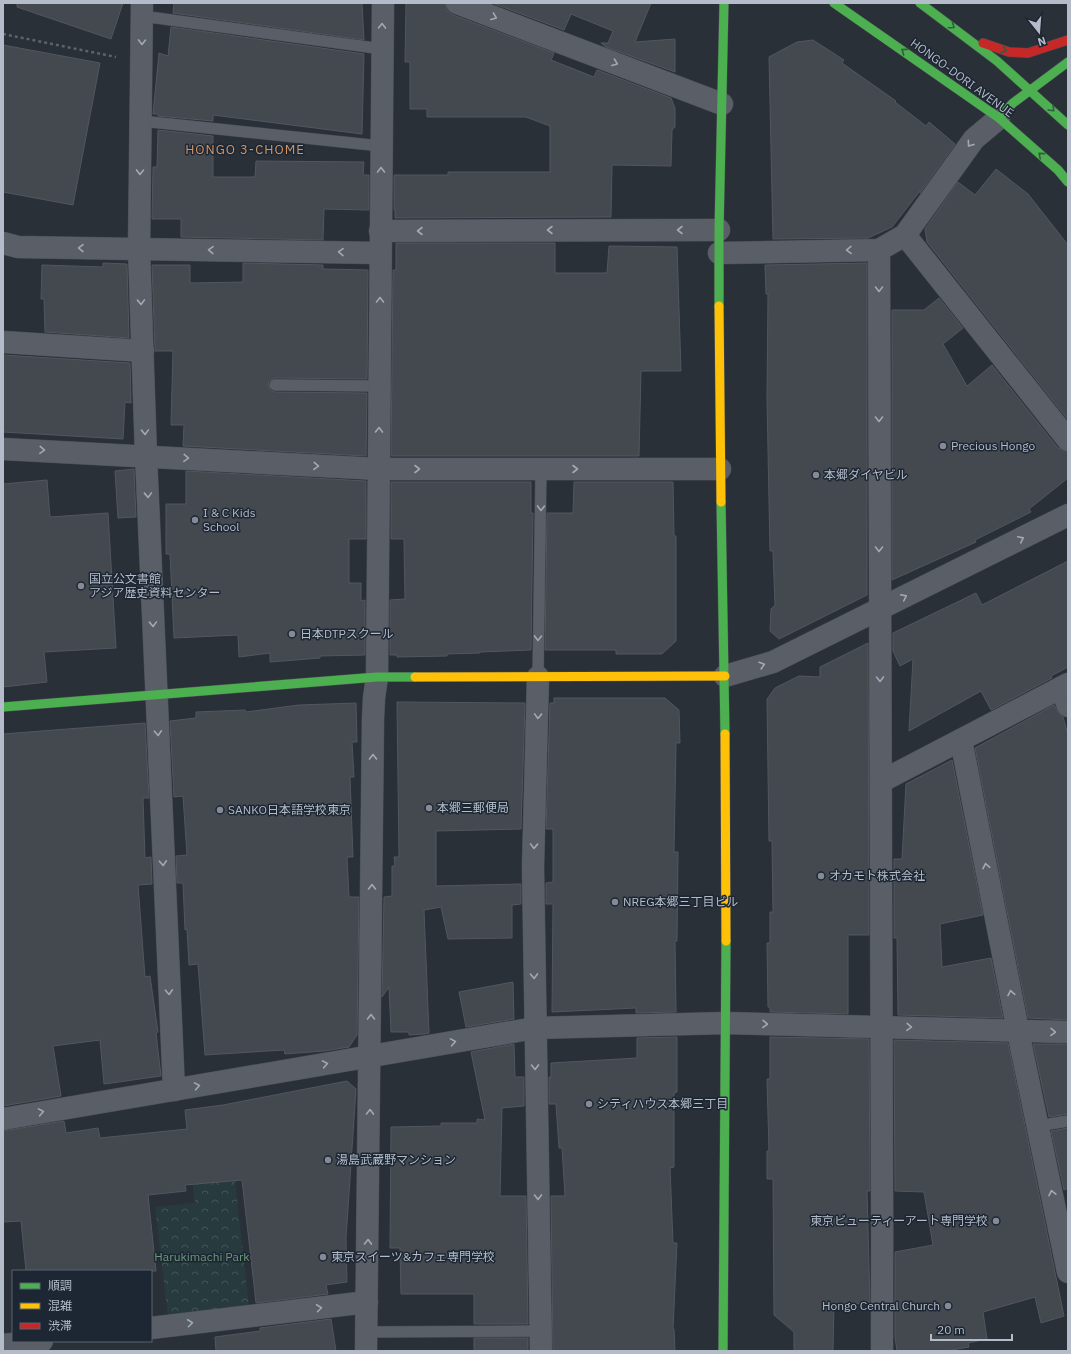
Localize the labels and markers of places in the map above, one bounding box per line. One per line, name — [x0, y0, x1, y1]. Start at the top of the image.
place label: Precious Hongo — [951, 438, 1036, 453]
marker: Precious Hongo — [938, 441, 948, 451]
place label: 本郷ダイヤビル — [824, 467, 908, 482]
marker: 本郷ダイヤビル — [811, 470, 821, 480]
place label: I & C Kids School — [203, 505, 256, 534]
marker: I & C Kids School — [190, 515, 200, 525]
place label: 国立公文書館 アジア歴史資料センター — [89, 571, 221, 600]
marker: 国立公文書館 アジア歴史資料センター — [76, 581, 86, 591]
place label: 日本DTPスクール — [300, 626, 394, 641]
marker: 日本DTPスクール — [287, 629, 297, 639]
place label: 本郷三郵便局 — [437, 800, 509, 815]
place label: SANKO日本語学校東京 — [228, 802, 351, 817]
marker: 本郷三郵便局 — [424, 803, 434, 813]
marker: SANKO日本語学校東京 — [215, 805, 225, 815]
place label: オカモト株式会社 — [829, 868, 925, 883]
marker: オカモト株式会社 — [816, 871, 826, 881]
place label: NREG本郷三丁目ビル — [623, 894, 739, 909]
marker: NREG本郷三丁目ビル — [610, 897, 620, 907]
place label: シティハウス本郷三丁目 — [597, 1096, 728, 1111]
marker: シティハウス本郷三丁目 — [584, 1099, 594, 1109]
place label: 湯島武蔵野マンション — [336, 1152, 456, 1167]
marker: 湯島武蔵野マンション — [323, 1155, 333, 1165]
place label: 東京ビューティーアート専門学校 — [810, 1213, 988, 1228]
marker: 東京ビューティーアート専門学校 — [991, 1216, 1001, 1226]
place label: 東京スイーツ&カフェ専門学校 — [331, 1249, 495, 1264]
marker: 東京スイーツ&カフェ専門学校 — [318, 1252, 328, 1262]
place label: Hongo Central Church — [822, 1298, 940, 1313]
marker: Hongo Central Church — [943, 1301, 953, 1311]

